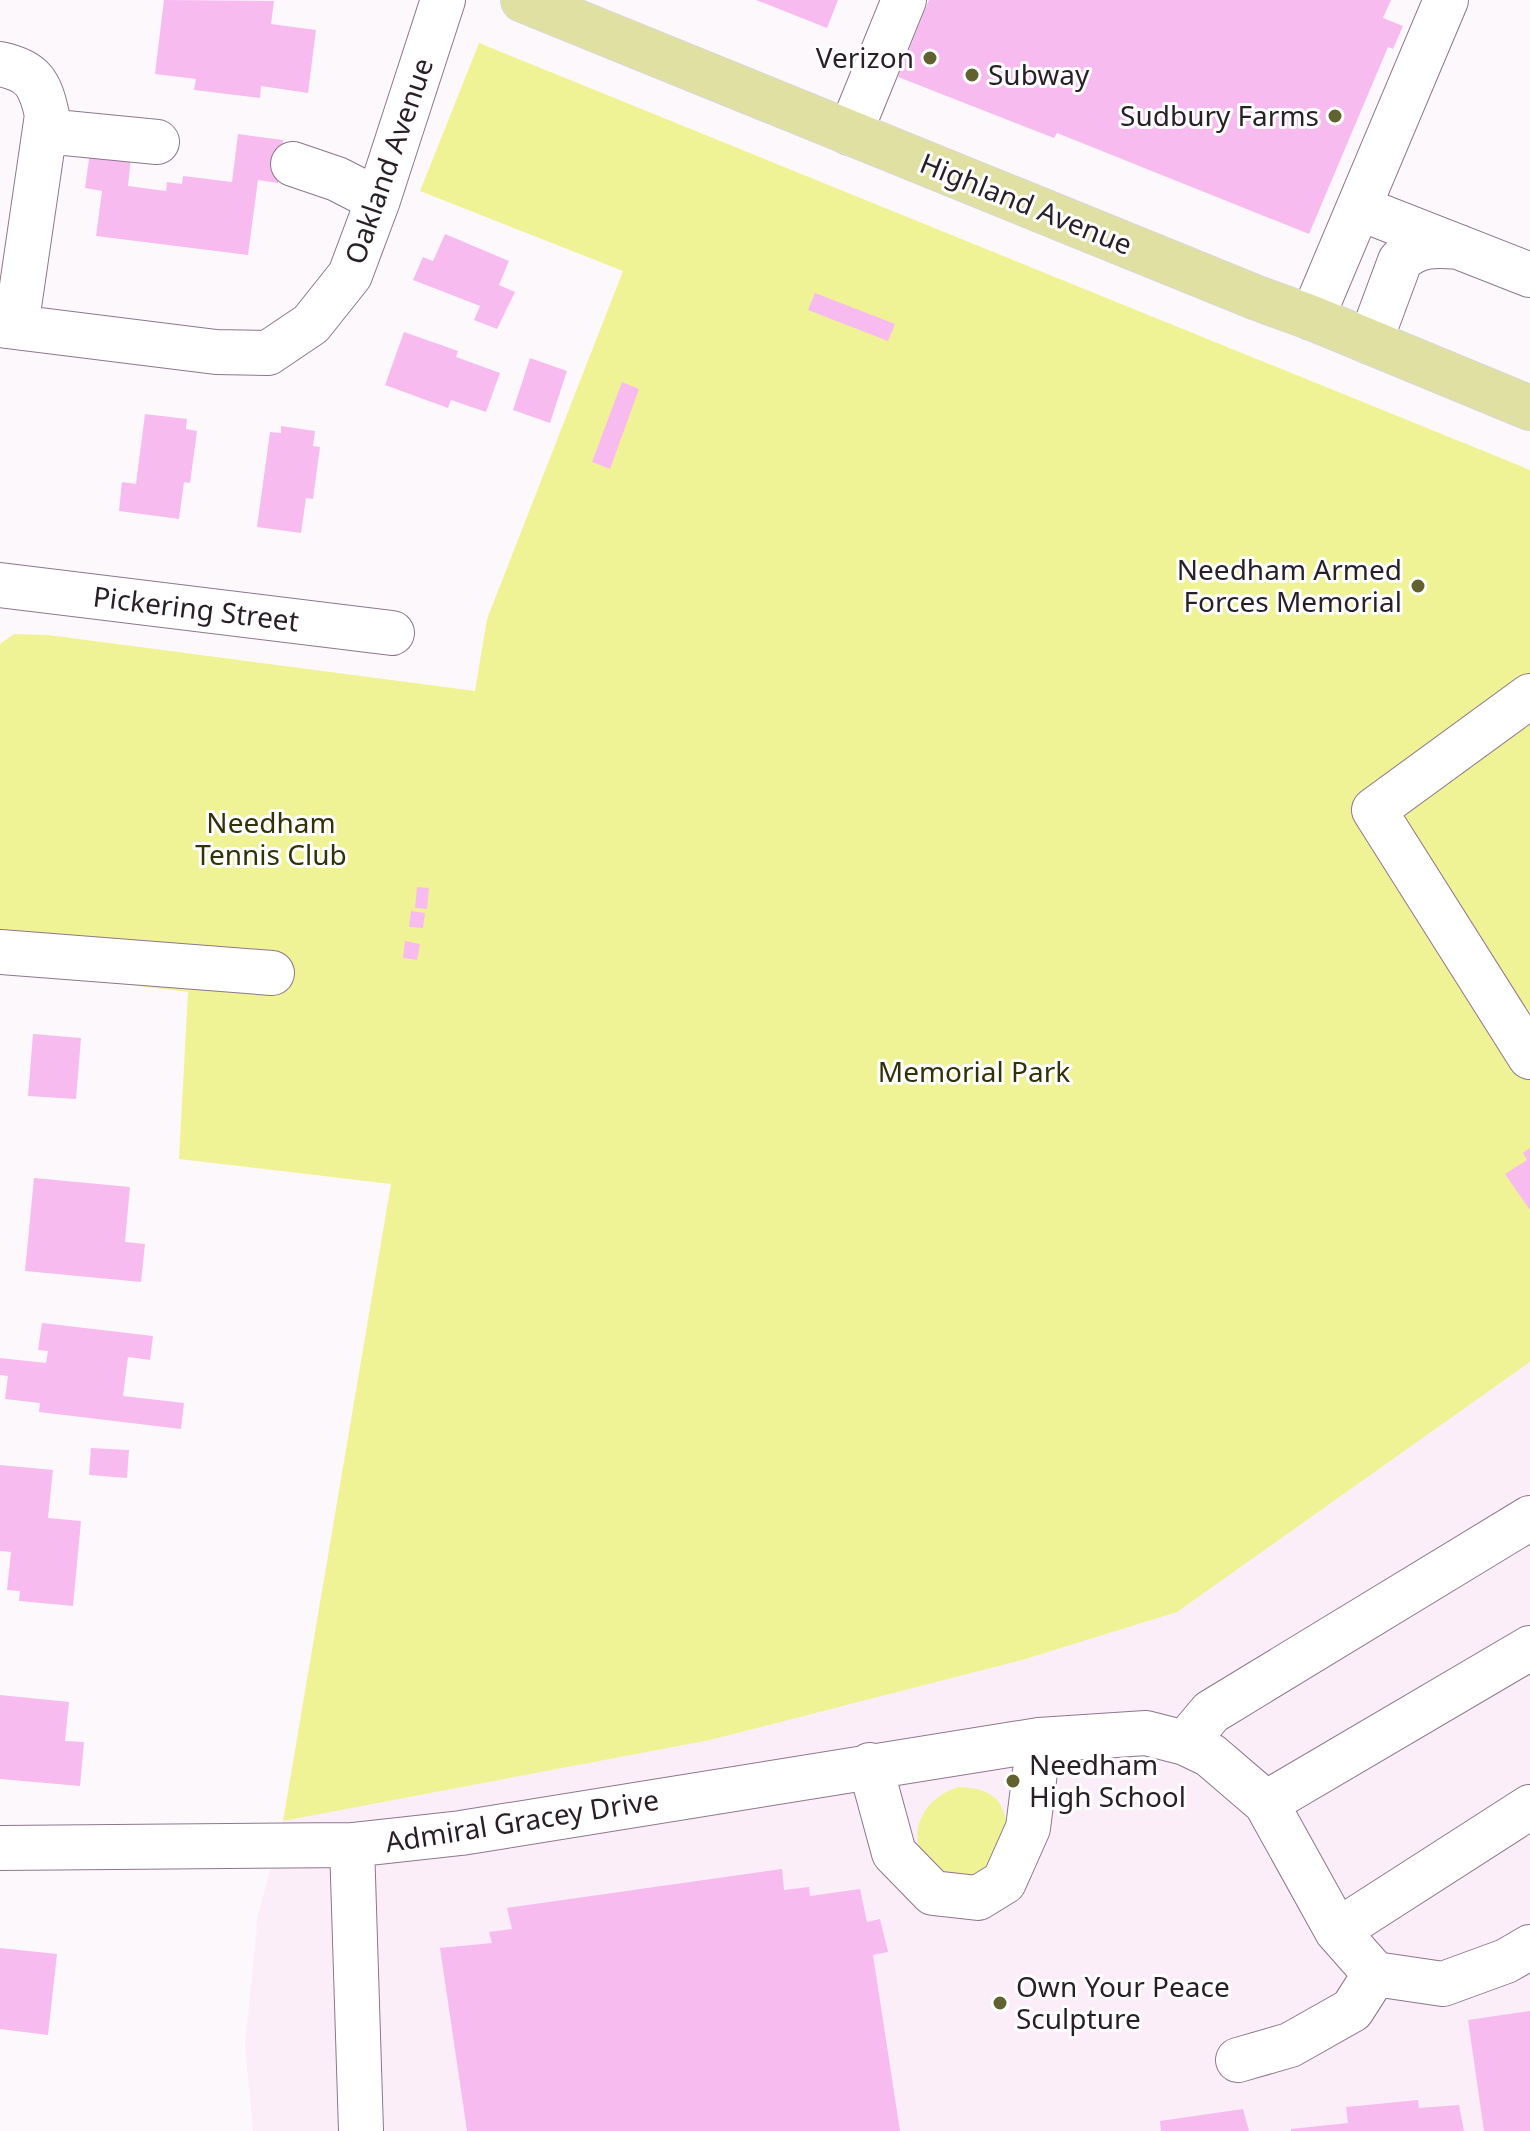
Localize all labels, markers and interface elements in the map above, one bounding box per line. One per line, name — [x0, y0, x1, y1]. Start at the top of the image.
place label: Verizon — [816, 38, 914, 76]
marker: Verizon — [921, 49, 939, 67]
street label: Oakland Avenue — [335, 53, 441, 269]
place label: Subway — [988, 55, 1090, 93]
marker: Subway — [963, 66, 981, 84]
place label: Sudbury Farms — [1120, 96, 1319, 134]
marker: Sudbury Farms — [1326, 107, 1344, 125]
street label: Highland Avenue — [915, 143, 1138, 263]
place label: Needham Armed Forces Memorial — [1177, 550, 1402, 620]
street label: Pickering Street — [91, 577, 301, 639]
marker: Needham Armed Forces Memorial — [1409, 577, 1427, 595]
park label: Needham Tennis Club — [195, 803, 347, 873]
park label: Memorial Park — [878, 1052, 1070, 1090]
place label: Needham High School — [1029, 1745, 1186, 1815]
marker: Needham High School — [1004, 1772, 1022, 1790]
street label: Admiral Gracey Drive — [382, 1780, 661, 1860]
place label: Own Your Peace Sculpture — [1016, 1967, 1230, 2037]
marker: Own Your Peace Sculpture — [991, 1994, 1009, 2012]

